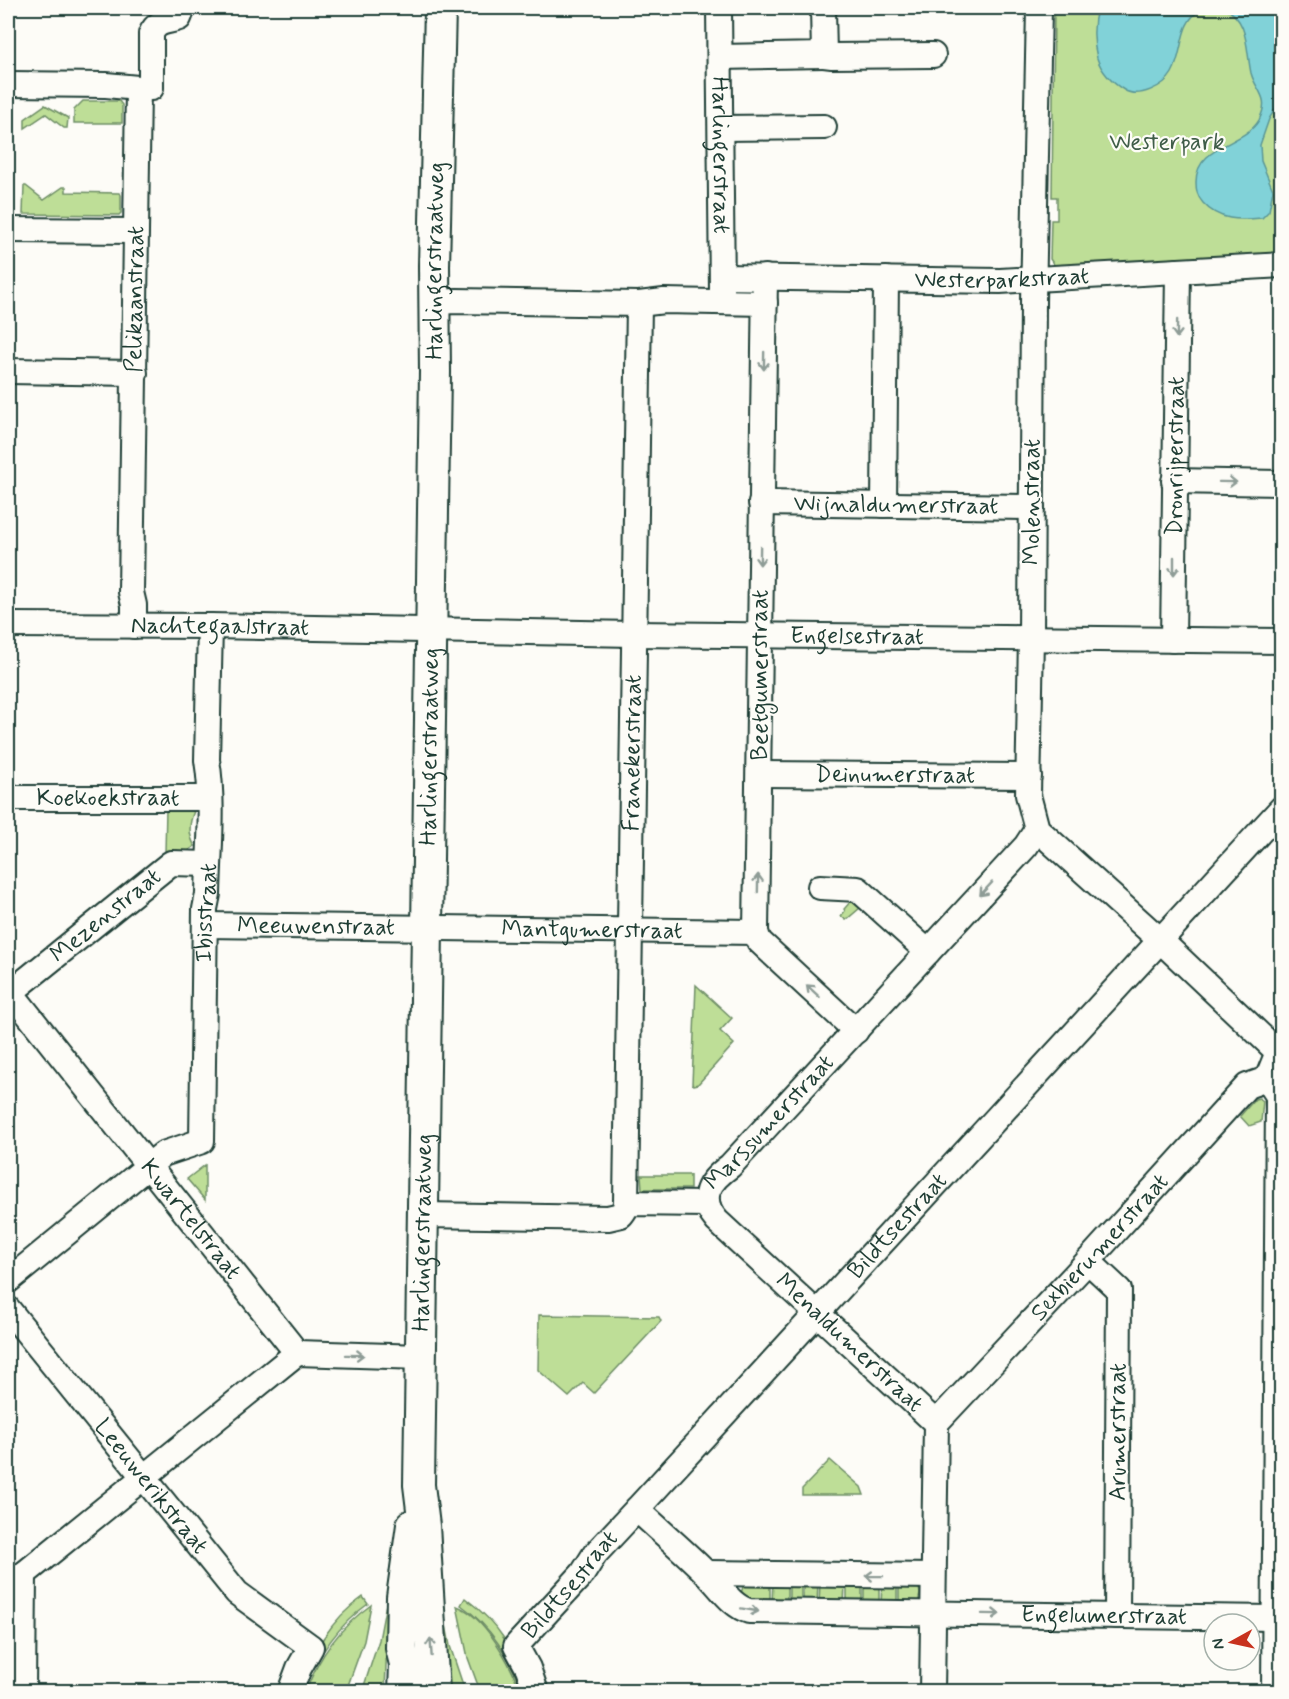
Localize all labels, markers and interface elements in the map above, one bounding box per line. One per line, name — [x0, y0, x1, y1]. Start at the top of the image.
street label: Harlingerstraat — [702, 76, 737, 234]
park label: Westerpark — [1109, 127, 1225, 158]
street label: Harlingerstraatweg — [418, 161, 453, 360]
street label: Pelikaanstraat — [119, 226, 152, 373]
street label: Westerparkstraat — [914, 260, 1090, 297]
one-way arrow — [1171, 319, 1183, 339]
one-way arrow — [758, 351, 769, 371]
street label: Dronrijperstraat — [1159, 376, 1192, 536]
street label: Molenstraat — [1017, 439, 1048, 565]
one-way arrow — [1217, 476, 1237, 488]
street label: Wijnaldumerstraat — [793, 488, 999, 522]
one-way arrow — [754, 546, 766, 566]
one-way arrow — [1168, 556, 1180, 576]
street label: Beetgumerstraat — [745, 590, 778, 760]
street label: Nachtegaalstraat — [131, 610, 309, 645]
street label: Engelsestraat — [790, 620, 924, 655]
street label: Harlingerstraatweg — [413, 648, 448, 846]
street label: Franekerstraat — [616, 674, 649, 832]
street label: Deinumerstraat — [815, 759, 975, 791]
street label: Koekoekstraat — [37, 783, 179, 814]
street label: Mezenstraat — [44, 861, 168, 970]
street label: Ibisstraat — [189, 863, 225, 963]
one-way arrow — [752, 873, 764, 893]
one-way arrow — [979, 881, 993, 896]
street label: Meeuwenstraat — [237, 910, 395, 943]
street label: Mantgumerstraat — [501, 913, 683, 947]
one-way arrow — [806, 984, 821, 998]
street label: Marssumerstraat — [697, 1048, 841, 1197]
street label: Harlingerstraatweg — [406, 1133, 441, 1332]
street label: Kwartelstraat — [133, 1153, 248, 1286]
street label: Bildtsestraat — [841, 1166, 954, 1286]
street label: Sexbierumerstraat — [1024, 1167, 1176, 1328]
street label: Menaldumerstraat — [768, 1266, 930, 1420]
one-way arrow — [345, 1349, 365, 1361]
street label: Arumerstraat — [1103, 1363, 1134, 1501]
street label: Leeuwerikstraat — [87, 1412, 215, 1561]
street label: Bildtsestraat — [514, 1524, 625, 1646]
one-way arrow — [865, 1570, 885, 1581]
street label: Engelumerstraat — [1021, 1599, 1187, 1634]
one-way arrow — [740, 1605, 759, 1616]
one-way arrow — [980, 1608, 1000, 1620]
north arrow — [1202, 1612, 1262, 1672]
text: N — [1207, 1637, 1230, 1651]
one-way arrow — [425, 1638, 436, 1658]

